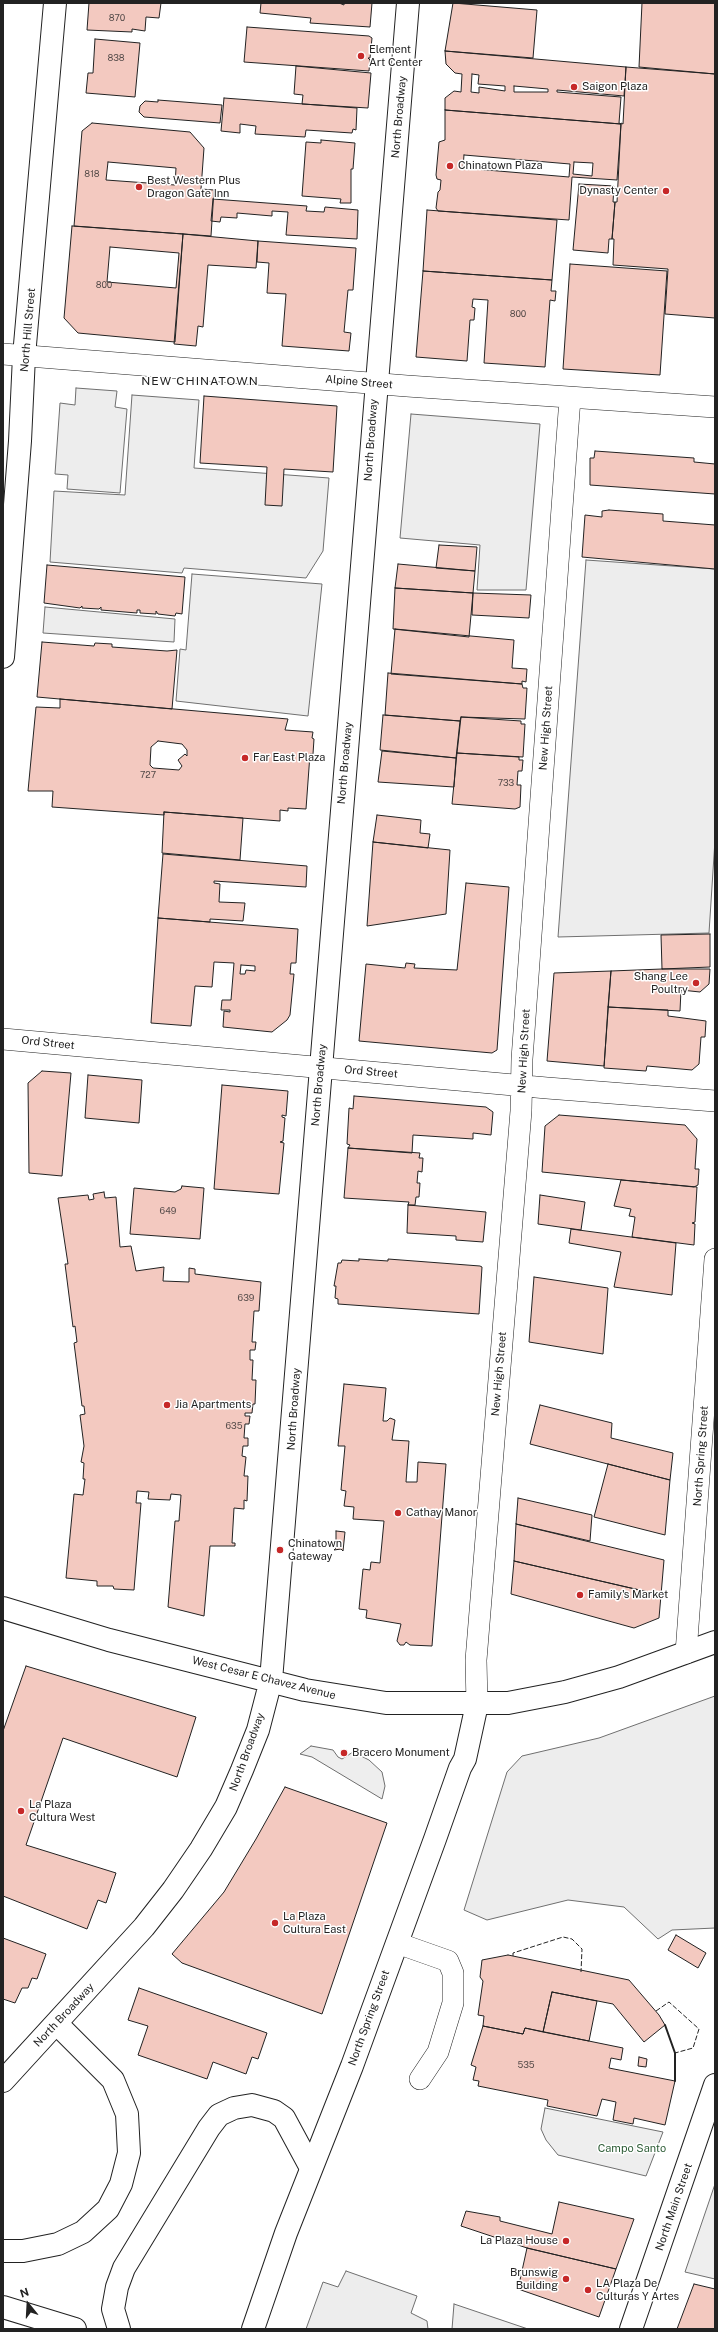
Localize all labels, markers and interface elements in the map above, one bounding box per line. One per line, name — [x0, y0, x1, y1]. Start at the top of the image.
house number: 870 — [109, 13, 125, 23]
place label: Element Art Center — [369, 43, 422, 69]
marker: Element Art Center — [356, 51, 366, 61]
house number: 838 — [107, 53, 125, 63]
street label: North Broadway — [389, 75, 409, 159]
place label: Saigon Plaza — [582, 80, 648, 94]
marker: Saigon Plaza — [569, 82, 579, 92]
place label: Chinatown Plaza — [458, 159, 543, 173]
marker: Chinatown Plaza — [445, 161, 455, 171]
house number: 818 — [84, 169, 100, 179]
place label: Best Western Plus Dragon Gate Inn — [147, 174, 240, 200]
marker: Best Western Plus Dragon Gate Inn — [134, 182, 144, 192]
place label: Dynasty Center — [579, 184, 658, 198]
marker: Dynasty Center — [661, 186, 671, 196]
house number: 800 — [96, 280, 112, 290]
street label: North Hill Street — [18, 287, 38, 373]
house number: 800 — [510, 309, 526, 319]
street label: Alpine Street — [325, 372, 393, 392]
district label: NEW CHINATOWN — [141, 374, 259, 388]
street label: North Broadway — [362, 398, 380, 482]
street label: New High Street — [536, 685, 556, 771]
street label: North Broadway — [335, 721, 355, 805]
place label: Far East Plaza — [253, 751, 325, 765]
marker: Far East Plaza — [240, 753, 250, 763]
house number: 727 — [140, 770, 156, 780]
house number: 733 — [498, 778, 514, 788]
place label: Shang Lee Poultry — [634, 970, 688, 996]
marker: Shang Lee Poultry — [691, 978, 701, 988]
street label: New High Street — [515, 1008, 533, 1094]
street label: Ord Street — [21, 1034, 75, 1052]
street label: North Broadway — [309, 1043, 329, 1127]
street label: Ord Street — [344, 1063, 398, 1081]
house number: 649 — [160, 1206, 176, 1216]
house number: 639 — [238, 1293, 254, 1303]
street label: New High Street — [489, 1331, 509, 1417]
street label: North Broadway — [285, 1367, 303, 1451]
place label: Jia Apartments — [175, 1398, 251, 1412]
marker: Jia Apartments — [162, 1400, 172, 1410]
street label: North Spring Street — [691, 1405, 711, 1507]
house number: 635 — [226, 1421, 242, 1431]
place label: Cathay Manor — [406, 1506, 477, 1520]
marker: Cathay Manor — [393, 1508, 403, 1518]
place label: Chinatown Gateway — [288, 1537, 342, 1563]
marker: Chinatown Gateway — [275, 1545, 285, 1555]
place label: Family's Market — [588, 1588, 668, 1602]
marker: Family's Market — [575, 1590, 585, 1600]
street label: West Cesar E Chavez Avenue — [191, 1654, 337, 1702]
street label: North Broadway — [227, 1711, 267, 1793]
place label: Bracero Monument — [352, 1746, 450, 1760]
marker: Bracero Monument — [339, 1748, 349, 1758]
place label: La Plaza Cultura West — [29, 1798, 95, 1824]
marker: La Plaza Cultura West — [16, 1806, 26, 1816]
place label: La Plaza Cultura East — [283, 1910, 346, 1936]
marker: La Plaza Cultura East — [270, 1918, 280, 1928]
street label: North Spring Street — [346, 1968, 392, 2068]
street label: North Broadway — [31, 1980, 97, 2050]
house number: 535 — [517, 2060, 535, 2070]
park label: Campo Santo — [598, 2142, 666, 2156]
street label: North Main Street — [653, 2162, 695, 2252]
place label: La Plaza House — [480, 2234, 558, 2248]
marker: La Plaza House — [561, 2236, 571, 2246]
place label: Brunswig Building — [510, 2266, 558, 2292]
marker: Brunswig Building — [561, 2274, 571, 2284]
place label: LA Plaza De Culturas Y Artes — [596, 2277, 679, 2303]
north arrow — [8, 2284, 48, 2324]
marker: LA Plaza De Culturas Y Artes — [583, 2285, 593, 2295]
text: N — [18, 2286, 30, 2300]

